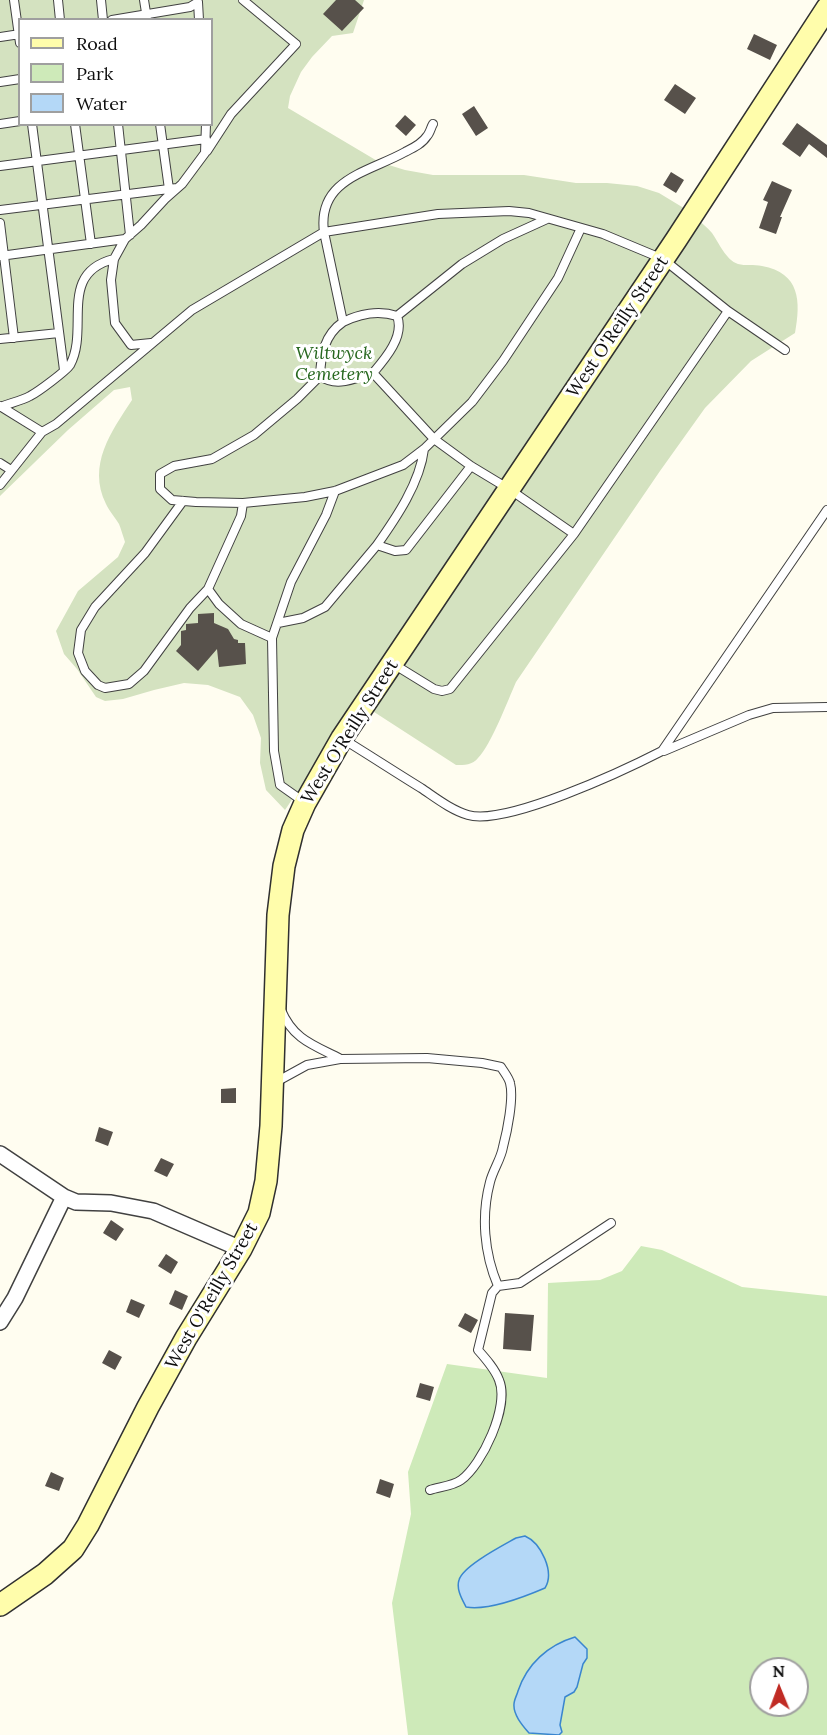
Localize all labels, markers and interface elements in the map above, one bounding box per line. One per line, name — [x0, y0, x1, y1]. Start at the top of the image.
legend — [18, 18, 213, 126]
text: Road — [76, 32, 118, 55]
text: Park — [76, 62, 113, 85]
text: Water — [76, 92, 127, 115]
street label: West O'Reilly Street — [563, 252, 673, 402]
park label: Wiltwyck Cemetery — [295, 343, 373, 386]
street label: West O'Reilly Street — [297, 656, 403, 808]
street label: West O'Reilly Street — [161, 1219, 263, 1373]
north arrow — [749, 1657, 809, 1717]
text: N — [772, 1661, 785, 1681]

